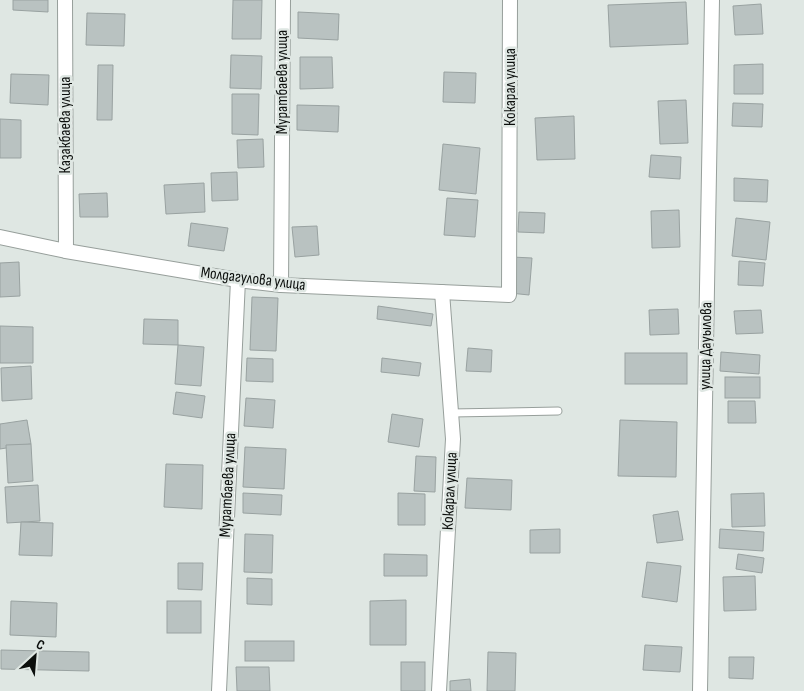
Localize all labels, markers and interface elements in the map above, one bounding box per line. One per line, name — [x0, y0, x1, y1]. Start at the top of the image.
street label: Муратбаева улица — [273, 30, 292, 134]
street label: Кокарал улица — [501, 48, 520, 126]
street label: Казакбаева улица — [56, 77, 75, 174]
street label: Молдагулова улица — [200, 263, 306, 295]
street label: улица Дауылова — [696, 302, 716, 390]
street label: Муратбаева улица — [216, 432, 240, 538]
street label: Кокарал улица — [438, 452, 462, 530]
north arrow — [10, 631, 60, 681]
text: С — [34, 636, 47, 654]

